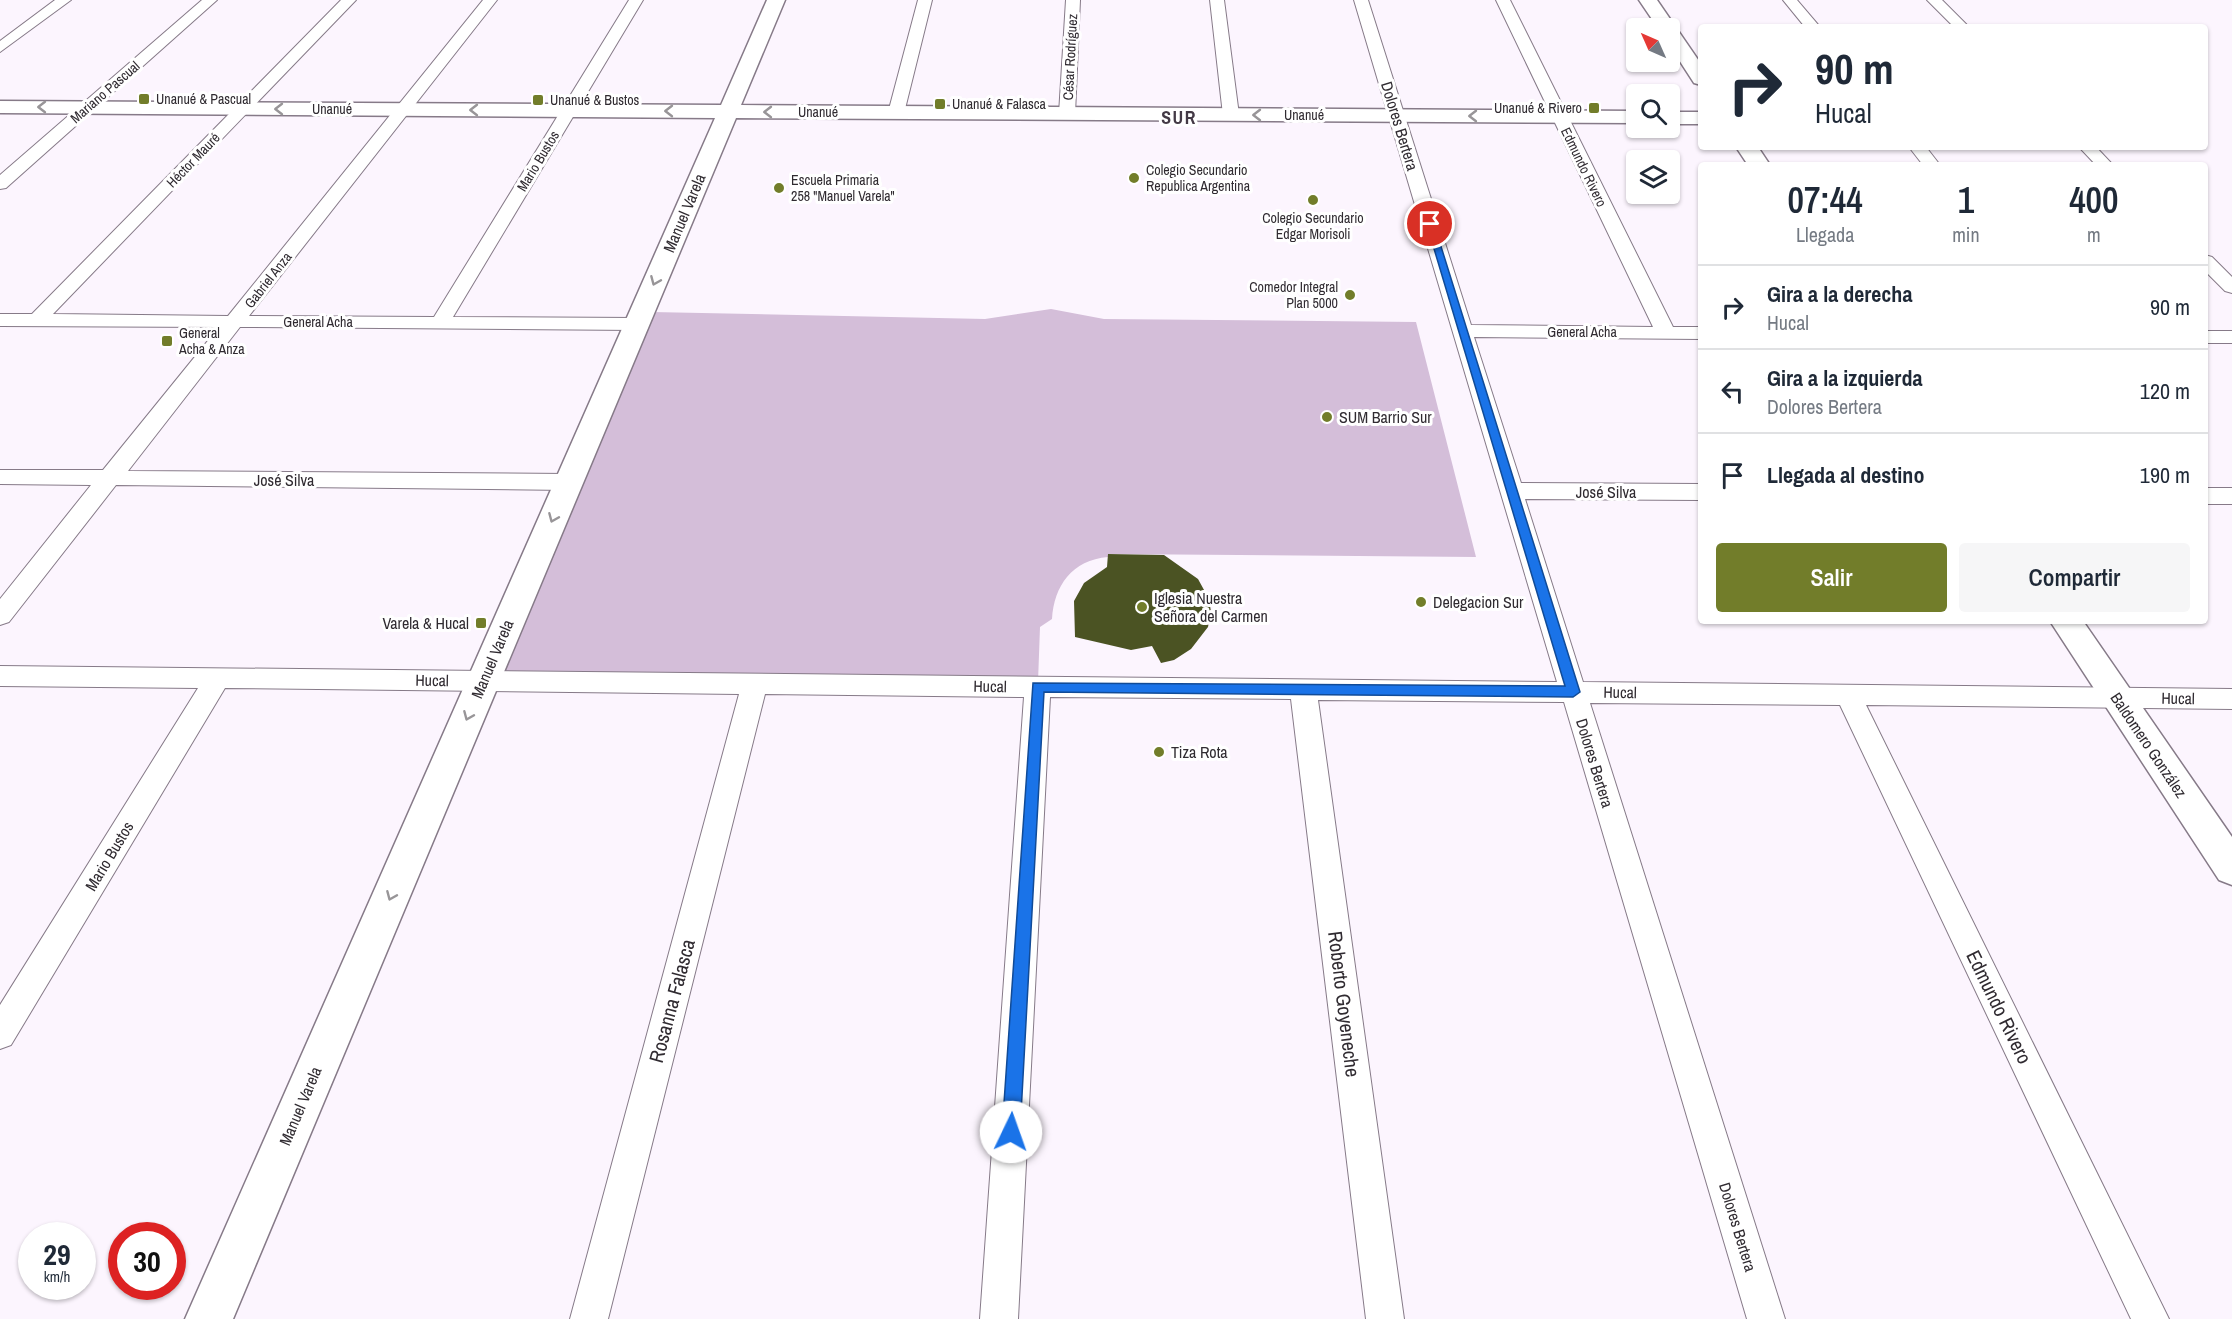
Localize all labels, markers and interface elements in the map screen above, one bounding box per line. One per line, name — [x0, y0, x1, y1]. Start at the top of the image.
street label: César Rodríguez — [1059, 13, 1081, 101]
north arrow — [1626, 18, 1680, 72]
map controls — [1626, 18, 1680, 204]
text: 90 m — [1815, 41, 1894, 97]
icon: right — [1716, 48, 1794, 126]
street label: Mariano Pascual — [67, 57, 143, 127]
street label: Dolores Bertera — [1376, 79, 1424, 174]
button: search — [1626, 84, 1680, 138]
place label: Unanué & Pascual — [156, 90, 251, 108]
place label: Unanué & Bustos — [550, 91, 640, 109]
marker: Unanué & Pascual — [137, 92, 151, 106]
marker: Unanué & Bustos — [531, 93, 545, 107]
place label: Unanué & Falasca — [952, 95, 1046, 113]
text: Hucal — [1815, 95, 1872, 131]
marker: Unanué & Falasca — [933, 97, 947, 111]
place label: Unanué & Rivero — [1494, 99, 1582, 117]
street label: Unanué — [312, 100, 352, 118]
one-way arrow — [38, 101, 47, 113]
marker: Unanué & Rivero — [1587, 101, 1601, 115]
one-way arrow — [275, 103, 284, 115]
street label: Unanué — [798, 103, 838, 121]
one-way arrow — [470, 104, 479, 116]
one-way arrow — [665, 105, 674, 117]
district label: SUR — [1161, 105, 1197, 130]
one-way arrow — [764, 106, 773, 118]
street label: Unanué — [1284, 106, 1324, 124]
one-way arrow — [1253, 109, 1262, 121]
one-way arrow — [1469, 110, 1478, 122]
street label: Edmundo Rivero — [1557, 124, 1611, 210]
street label: Mario Bustos — [513, 127, 563, 195]
street label: Héctor Mauré — [162, 129, 224, 191]
button: layers — [1626, 150, 1680, 204]
place label: Colegio Secundario Republica Argentina — [1146, 161, 1251, 195]
street label: Manuel Varela — [658, 170, 711, 256]
place label: Escuela Primaria 258 "Manuel Varela" — [791, 171, 895, 205]
marker: Colegio Secundario Republica Argentina — [1127, 171, 1141, 185]
text: 07:44 — [1788, 176, 1863, 224]
text: 1 — [1958, 176, 1974, 224]
text: 400 — [2069, 176, 2118, 224]
marker: Escuela Primaria 258 "Manuel Varela" — [772, 181, 786, 195]
marker: Colegio Secundario Edgar Morisoli — [1306, 193, 1320, 207]
pin — [1404, 198, 1455, 249]
icon: arrive — [1413, 207, 1446, 240]
place label: Colegio Secundario Edgar Morisoli — [1262, 209, 1364, 243]
text: Llegada — [1796, 221, 1854, 248]
text: min — [1952, 221, 1980, 248]
text: m — [2087, 221, 2101, 248]
street label: Gabriel Anza — [240, 248, 296, 312]
one-way arrow — [650, 275, 662, 286]
place label: Comedor Integral Plan 5000 — [1249, 278, 1338, 312]
text: Gira a la derecha — [1767, 279, 1912, 309]
marker: Comedor Integral Plan 5000 — [1343, 288, 1357, 302]
icon: right — [1716, 291, 1749, 324]
text: 90 m — [2150, 292, 2190, 322]
text: Hucal — [1767, 309, 1809, 336]
street label: General Acha — [283, 313, 353, 331]
street label: General Acha — [1547, 323, 1617, 341]
place label: General Acha & Anza — [178, 324, 245, 358]
marker: General Acha & Anza — [160, 334, 174, 348]
text: Gira a la izquierda — [1767, 363, 1922, 393]
icon: left — [1716, 375, 1749, 408]
text: 120 m — [2140, 376, 2190, 406]
text: Dolores Bertera — [1767, 393, 1882, 420]
place label: SUM Barrio Sur — [1339, 406, 1432, 428]
marker: SUM Barrio Sur — [1320, 410, 1334, 424]
icon: arrive — [1716, 459, 1749, 492]
text: Llegada al destino — [1767, 460, 1924, 490]
text: 190 m — [2140, 460, 2190, 490]
street label: José Silva — [254, 469, 315, 491]
street label: José Silva — [1576, 481, 1637, 503]
one-way arrow — [548, 512, 560, 523]
button: Salir — [1716, 543, 1947, 612]
button: Compartir — [1959, 543, 2190, 612]
place label: Iglesia Nuestra Señora del Carmen — [1154, 587, 1268, 627]
place label: Delegacion Sur — [1433, 591, 1524, 613]
marker: Delegacion Sur — [1414, 595, 1428, 609]
marker: Iglesia Nuestra Señora del Carmen — [1135, 600, 1149, 614]
place label: Varela & Hucal — [382, 612, 469, 634]
street label: Manuel Varela — [466, 616, 519, 702]
marker: Varela & Hucal — [474, 616, 488, 630]
street label: Hucal — [415, 669, 449, 691]
street label: Hucal — [973, 675, 1007, 697]
street label: Hucal — [1603, 681, 1637, 703]
street label: Hucal — [2161, 687, 2195, 709]
street label: Baldomero González — [2106, 688, 2193, 802]
one-way arrow — [463, 710, 475, 721]
street label: Dolores Bertera — [1571, 716, 1619, 811]
place label: Tiza Rota — [1171, 741, 1228, 763]
marker: Tiza Rota — [1152, 745, 1166, 759]
street label: Mario Bustos — [80, 817, 138, 895]
one-way arrow — [386, 889, 398, 900]
street label: Roberto Goyeneche — [1322, 929, 1367, 1078]
street label: Rosanna Falasca — [642, 936, 701, 1066]
street label: Edmundo Rivero — [1960, 946, 2039, 1068]
street label: Manuel Varela — [274, 1063, 327, 1149]
position arrow — [979, 1100, 1043, 1164]
street label: Dolores Bertera — [1714, 1180, 1762, 1275]
speed limit sign: 30 — [108, 1222, 186, 1300]
text: 29 — [43, 1234, 71, 1274]
text: km/h — [44, 1266, 70, 1287]

